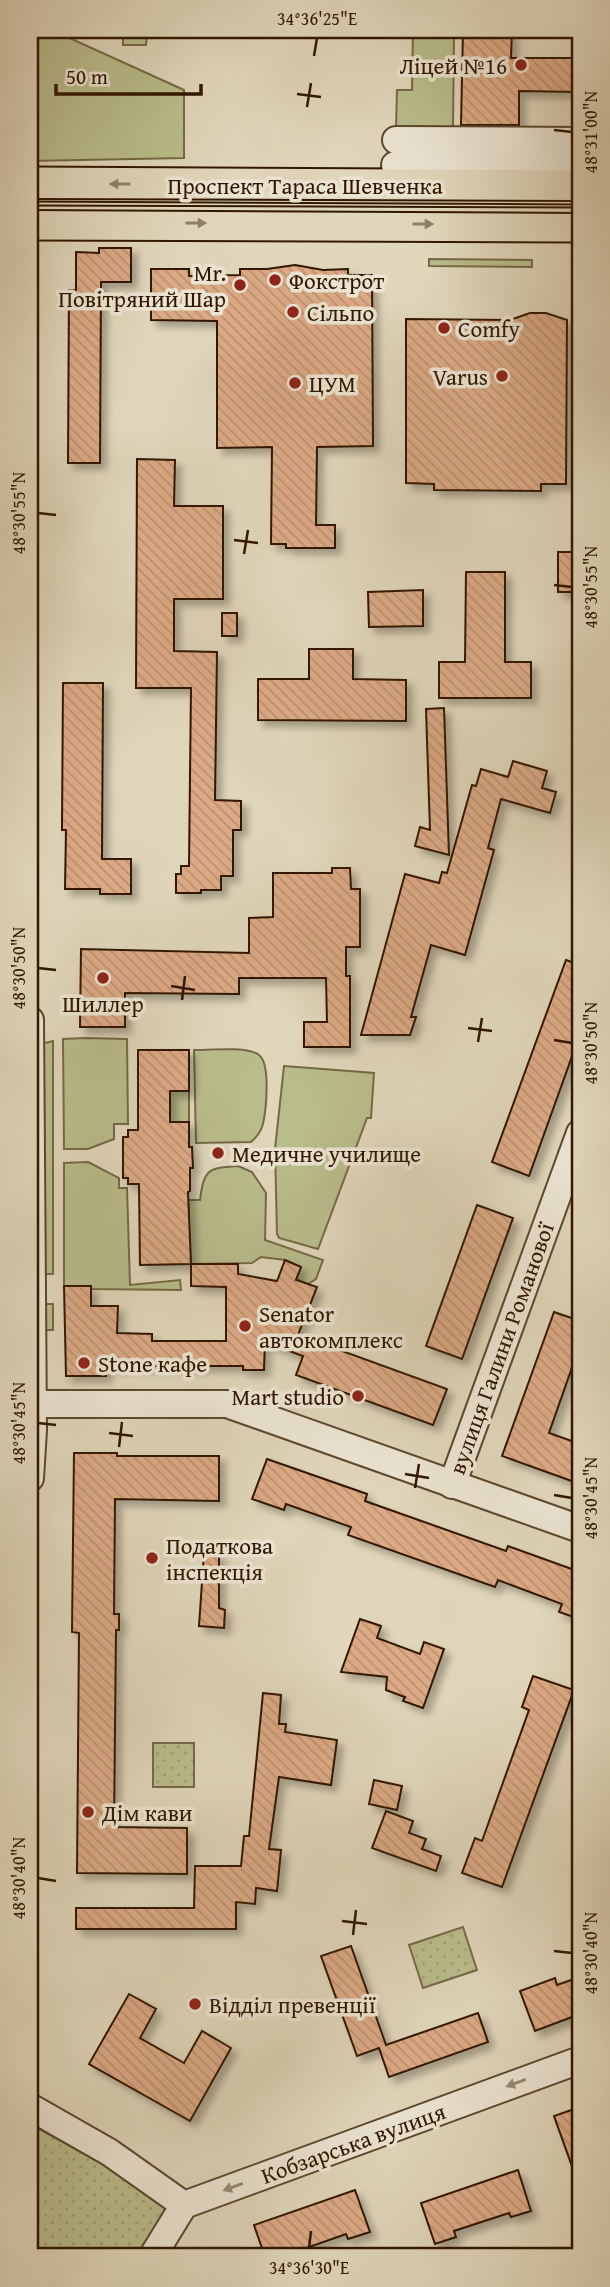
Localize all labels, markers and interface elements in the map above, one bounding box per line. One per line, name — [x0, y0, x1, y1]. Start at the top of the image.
text: 34°36'25"E — [277, 5, 357, 32]
place label: Ліцей №16 — [399, 49, 507, 82]
scale bar — [56, 52, 201, 96]
marker: Ліцей №16 — [513, 57, 529, 73]
text: 50 m — [66, 61, 108, 92]
text: 48°31'00"N — [577, 90, 604, 173]
street label: Проспект Тараса Шевченка — [167, 169, 443, 202]
one-way arrow — [109, 178, 131, 190]
one-way arrow — [185, 217, 207, 229]
one-way arrow — [413, 218, 435, 230]
place label: Mr. Повітряний Шар — [58, 256, 226, 315]
place label: Фокстрот — [289, 264, 384, 297]
marker: Фокстрот — [267, 272, 283, 288]
marker: Mr. Повітряний Шар — [232, 277, 248, 293]
place label: Сільпо — [307, 296, 374, 329]
marker: Сільпо — [285, 304, 301, 320]
place label: Comfy — [458, 312, 520, 345]
marker: Comfy — [436, 320, 452, 336]
place label: Varus — [432, 360, 488, 393]
place label: ЦУМ — [309, 367, 356, 400]
marker: Varus — [494, 368, 510, 384]
marker: ЦУМ — [287, 375, 303, 391]
text: 48°30'55"N — [5, 471, 32, 554]
text: 48°30'55"N — [577, 545, 604, 628]
text: 48°30'50"N — [5, 926, 32, 1009]
marker: Шиллер — [95, 970, 111, 986]
place label: Шиллер — [62, 987, 144, 1020]
text: 48°30'50"N — [577, 1001, 604, 1084]
place label: Медичне училище — [232, 1137, 421, 1170]
marker: Медичне училище — [210, 1145, 226, 1161]
street label: вулиця Галини Романової — [440, 1217, 562, 1479]
place label: Senator автокомплекс — [259, 1297, 403, 1356]
marker: Senator автокомплекс — [237, 1318, 253, 1334]
place label: Stone кафе — [98, 1347, 207, 1380]
marker: Stone кафе — [76, 1355, 92, 1371]
place label: Mart studio — [231, 1380, 344, 1413]
text: 48°30'45"N — [5, 1381, 32, 1464]
marker: Mart studio — [350, 1388, 366, 1404]
text: 48°30'45"N — [577, 1456, 604, 1539]
place label: Податкова інспекція — [166, 1529, 273, 1588]
marker: Податкова інспекція — [144, 1550, 160, 1566]
place label: Дiм кави — [101, 1796, 193, 1829]
marker: Дiм кави — [80, 1804, 96, 1820]
text: 48°30'40"N — [5, 1836, 32, 1919]
text: 48°30'40"N — [577, 1911, 604, 1994]
place label: Відділ превенції — [209, 1988, 376, 2021]
marker: Відділ превенції — [187, 1996, 203, 2012]
one-way arrow — [505, 2078, 526, 2089]
street label: Кобзарська вулиця — [256, 2094, 450, 2192]
one-way arrow — [223, 2182, 244, 2193]
text: 34°36'30"E — [269, 2254, 349, 2281]

